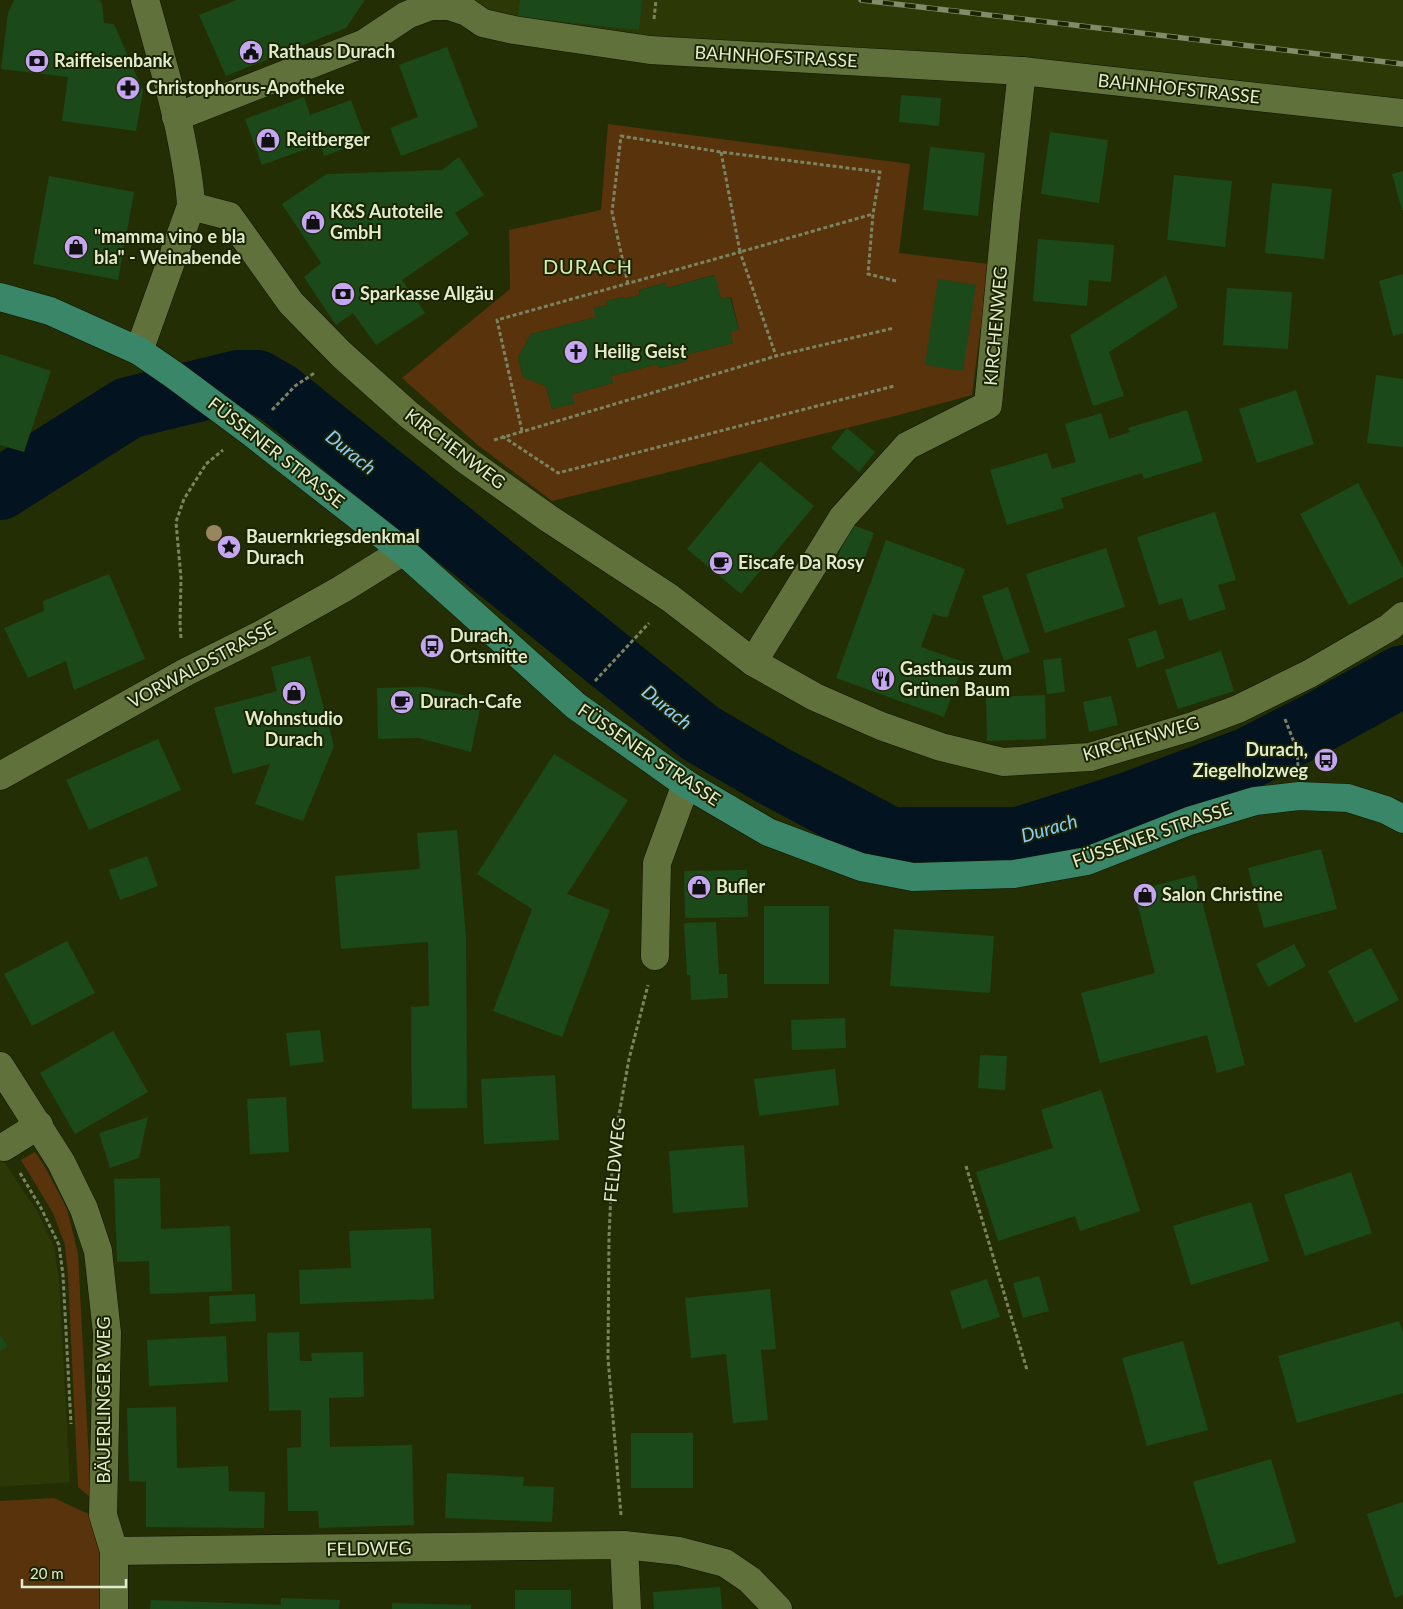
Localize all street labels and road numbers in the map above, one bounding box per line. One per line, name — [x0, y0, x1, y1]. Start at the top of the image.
street label: BAHNHOFSTRASSE — [694, 41, 858, 71]
street label: BAHNHOFSTRASSE — [1097, 69, 1261, 107]
street label: KIRCHENWEG — [979, 265, 1011, 387]
street label: FÜSSENER STRASSE — [204, 392, 349, 512]
street label: KIRCHENWEG — [401, 403, 510, 493]
street label: VORWALDSTRASSE — [124, 616, 279, 712]
street label: FÜSSENER STRASSE — [574, 698, 725, 810]
street label: KIRCHENWEG — [1080, 711, 1201, 765]
street label: FÜSSENER STRASSE — [1069, 796, 1234, 872]
street label: FELDWEG — [599, 1116, 629, 1203]
street label: BÄUERLINGER WEG — [92, 1316, 114, 1484]
street label: FELDWEG — [326, 1536, 412, 1560]

